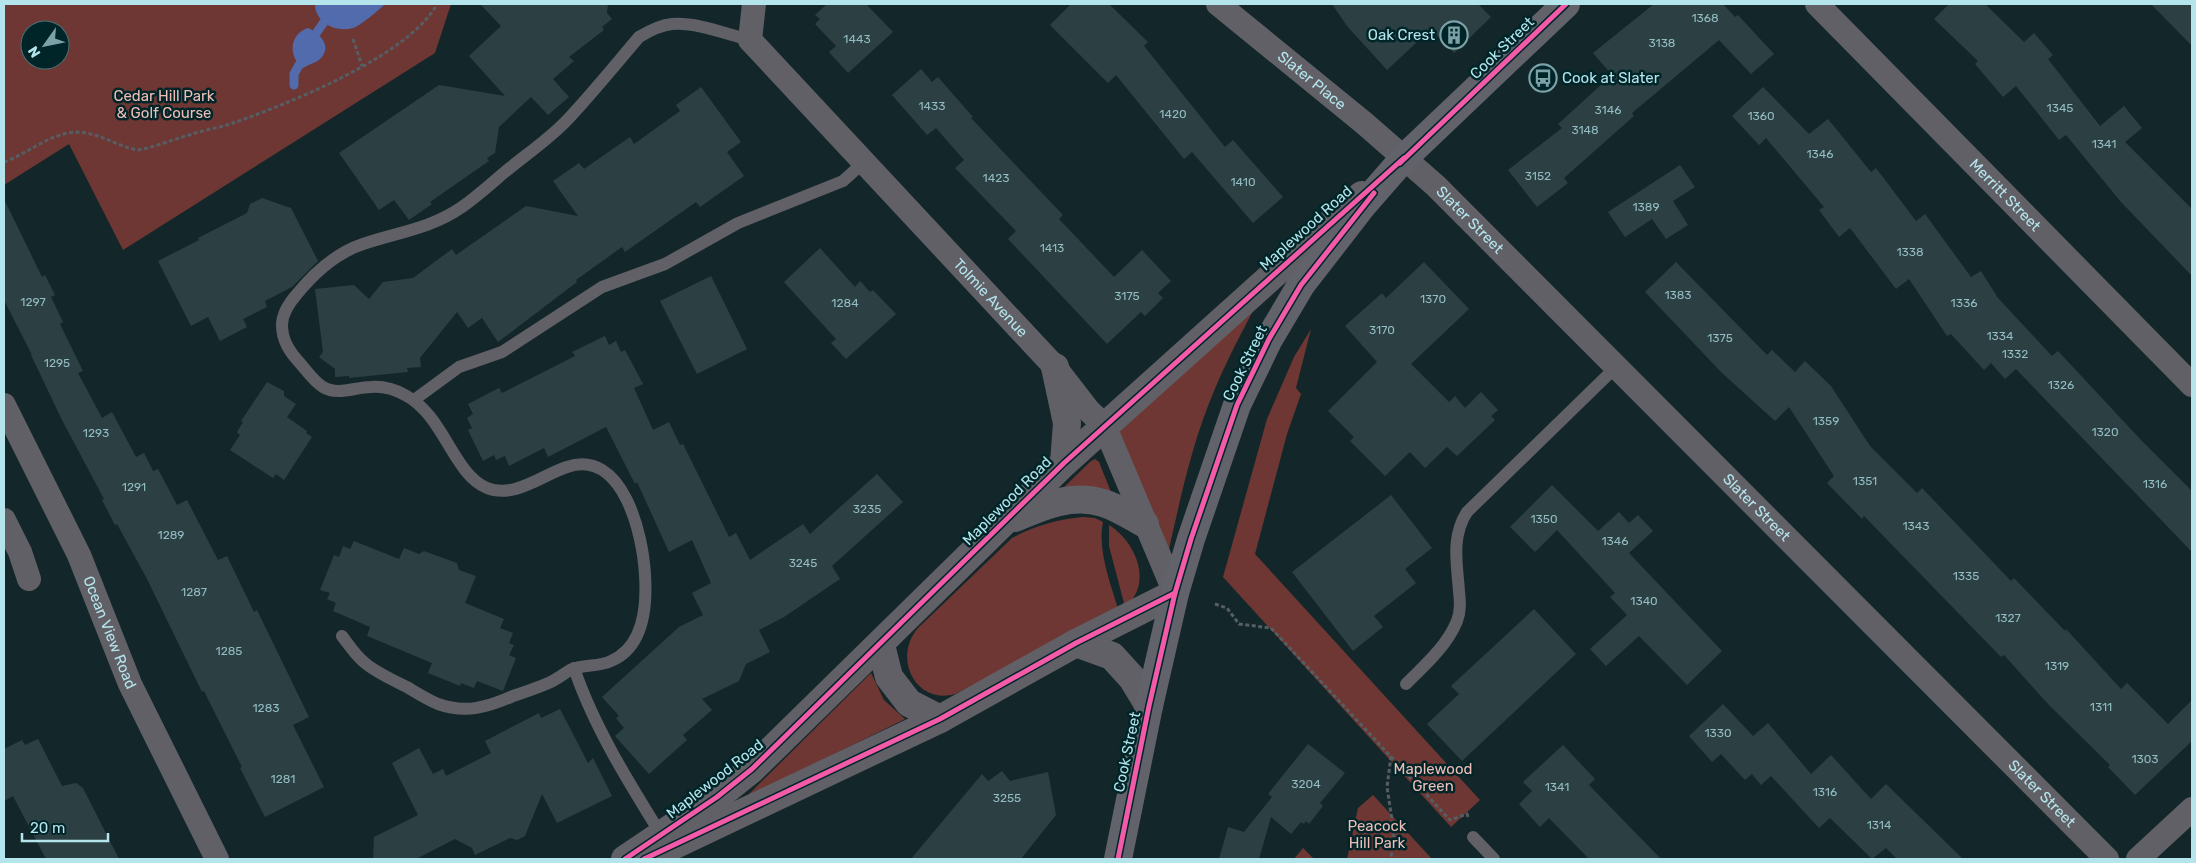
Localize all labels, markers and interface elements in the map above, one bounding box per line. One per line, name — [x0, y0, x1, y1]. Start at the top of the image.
house number: 1368 — [1691, 11, 1719, 25]
street label: Cook Street — [1466, 13, 1538, 83]
north arrow — [20, 20, 70, 70]
building icon: Oak Crest — [1439, 20, 1469, 50]
place label: Oak Crest — [1368, 26, 1435, 44]
house number: 1443 — [843, 32, 871, 46]
house number: 3138 — [1649, 36, 1675, 50]
text: N — [25, 43, 44, 61]
street label: Slater Place — [1274, 47, 1350, 114]
bus stop icon: Cook at Slater — [1528, 63, 1558, 93]
place label: Cook at Slater — [1562, 69, 1660, 87]
park label: Cedar Hill Park & Golf Course — [113, 87, 215, 122]
house number: 1433 — [918, 99, 946, 113]
house number: 1345 — [2047, 101, 2073, 115]
house number: 3146 — [1595, 103, 1621, 117]
house number: 1420 — [1159, 107, 1187, 121]
house number: 1360 — [1747, 109, 1775, 123]
house number: 3148 — [1571, 123, 1599, 137]
house number: 1341 — [2092, 137, 2116, 151]
house number: 1346 — [1806, 147, 1834, 161]
street label: Merritt Street — [1966, 155, 2045, 235]
house number: 3152 — [1525, 169, 1551, 183]
house number: 1423 — [983, 171, 1009, 185]
house number: 1410 — [1230, 175, 1256, 189]
street label: Maplewood Road — [1256, 182, 1356, 274]
street label: Slater Street — [1432, 182, 1507, 258]
house number: 1389 — [1632, 200, 1660, 214]
house number: 1413 — [1040, 241, 1064, 255]
house number: 1338 — [1896, 245, 1924, 259]
street label: Tolmie Avenue — [950, 255, 1032, 341]
house number: 1383 — [1664, 288, 1692, 302]
house number: 3175 — [1114, 289, 1140, 303]
house number: 1370 — [1420, 292, 1446, 306]
house number: 1297 — [20, 295, 46, 309]
house number: 1284 — [831, 296, 859, 310]
house number: 1336 — [1951, 296, 1977, 310]
street label: Cook Street — [1219, 322, 1271, 404]
house number: 3170 — [1369, 323, 1395, 337]
house number: 1334 — [1986, 329, 2014, 343]
house number: 1375 — [1707, 331, 1733, 345]
house number: 1332 — [2002, 347, 2028, 361]
house number: 1295 — [44, 356, 70, 370]
house number: 1326 — [2048, 378, 2074, 392]
house number: 1359 — [1813, 414, 1839, 428]
house number: 1320 — [2091, 425, 2119, 439]
house number: 1293 — [83, 426, 109, 440]
street label: Maplewood Road — [959, 453, 1055, 549]
street label: Slater Street — [1719, 470, 1794, 545]
house number: 1351 — [1853, 474, 1877, 488]
house number: 1316 — [2143, 477, 2167, 491]
house number: 1291 — [122, 480, 146, 494]
house number: 3235 — [853, 502, 881, 516]
house number: 1350 — [1530, 512, 1558, 526]
house number: 1343 — [1902, 519, 1930, 533]
house number: 1289 — [158, 528, 184, 542]
house number: 1346 — [1601, 534, 1629, 548]
house number: 3245 — [789, 556, 817, 570]
house number: 1335 — [1953, 569, 1979, 583]
street label: Ocean View Road — [79, 573, 140, 692]
house number: 1287 — [181, 585, 207, 599]
house number: 1340 — [1630, 594, 1658, 608]
house number: 1327 — [1995, 611, 2021, 625]
house number: 1285 — [216, 644, 242, 658]
house number: 1319 — [2045, 659, 2069, 673]
house number: 1311 — [2090, 700, 2112, 714]
house number: 1283 — [252, 701, 280, 715]
street label: Cook Street — [1110, 710, 1144, 794]
house number: 1330 — [1704, 726, 1732, 740]
street label: Maplewood Road — [663, 736, 767, 822]
house number: 1303 — [2131, 752, 2159, 766]
street label: Slater Street — [2004, 756, 2079, 831]
park label: Maplewood Green — [1394, 760, 1472, 795]
house number: 1281 — [271, 772, 295, 786]
house number: 3204 — [1291, 777, 1321, 791]
house number: 1341 — [1545, 780, 1569, 794]
house number: 1316 — [1813, 785, 1837, 799]
house number: 3255 — [993, 791, 1021, 805]
scale bar — [22, 810, 109, 842]
park label: Peacock Hill Park — [1347, 817, 1407, 852]
house number: 1314 — [1867, 818, 1892, 832]
text: 20 m — [30, 819, 65, 837]

